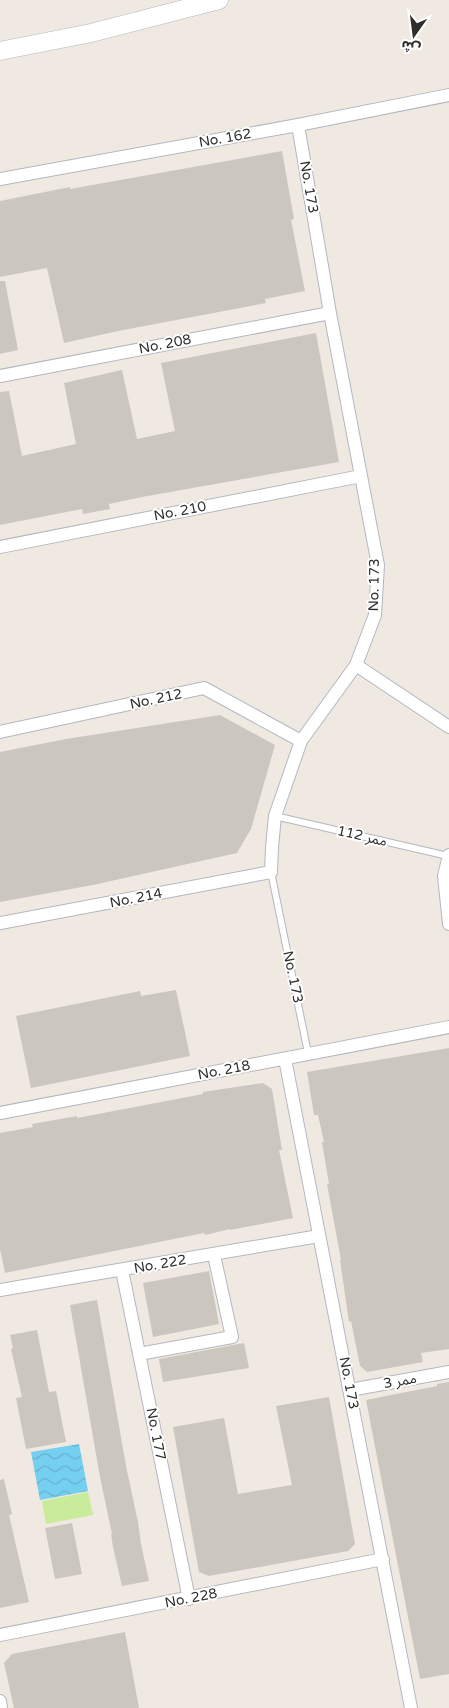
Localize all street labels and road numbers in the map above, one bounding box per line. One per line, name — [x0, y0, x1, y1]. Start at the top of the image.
street label: No. 162 — [197, 125, 253, 151]
street label: No. 173 — [296, 159, 322, 215]
street label: No. 208 — [137, 331, 193, 357]
street label: No. 210 — [152, 498, 208, 524]
street label: No. 173 — [365, 558, 383, 612]
street label: No. 212 — [128, 685, 184, 713]
street label: ممر 112 — [335, 822, 389, 850]
street label: No. 214 — [108, 885, 164, 911]
street label: No. 173 — [279, 949, 307, 1005]
street label: No. 218 — [196, 1057, 252, 1083]
street label: No. 222 — [132, 1251, 188, 1277]
street label: No. 173 — [336, 1355, 362, 1411]
street label: ممر 3 — [382, 1370, 418, 1392]
street label: No. 177 — [143, 1406, 169, 1462]
street label: No. 228 — [163, 1585, 219, 1611]

